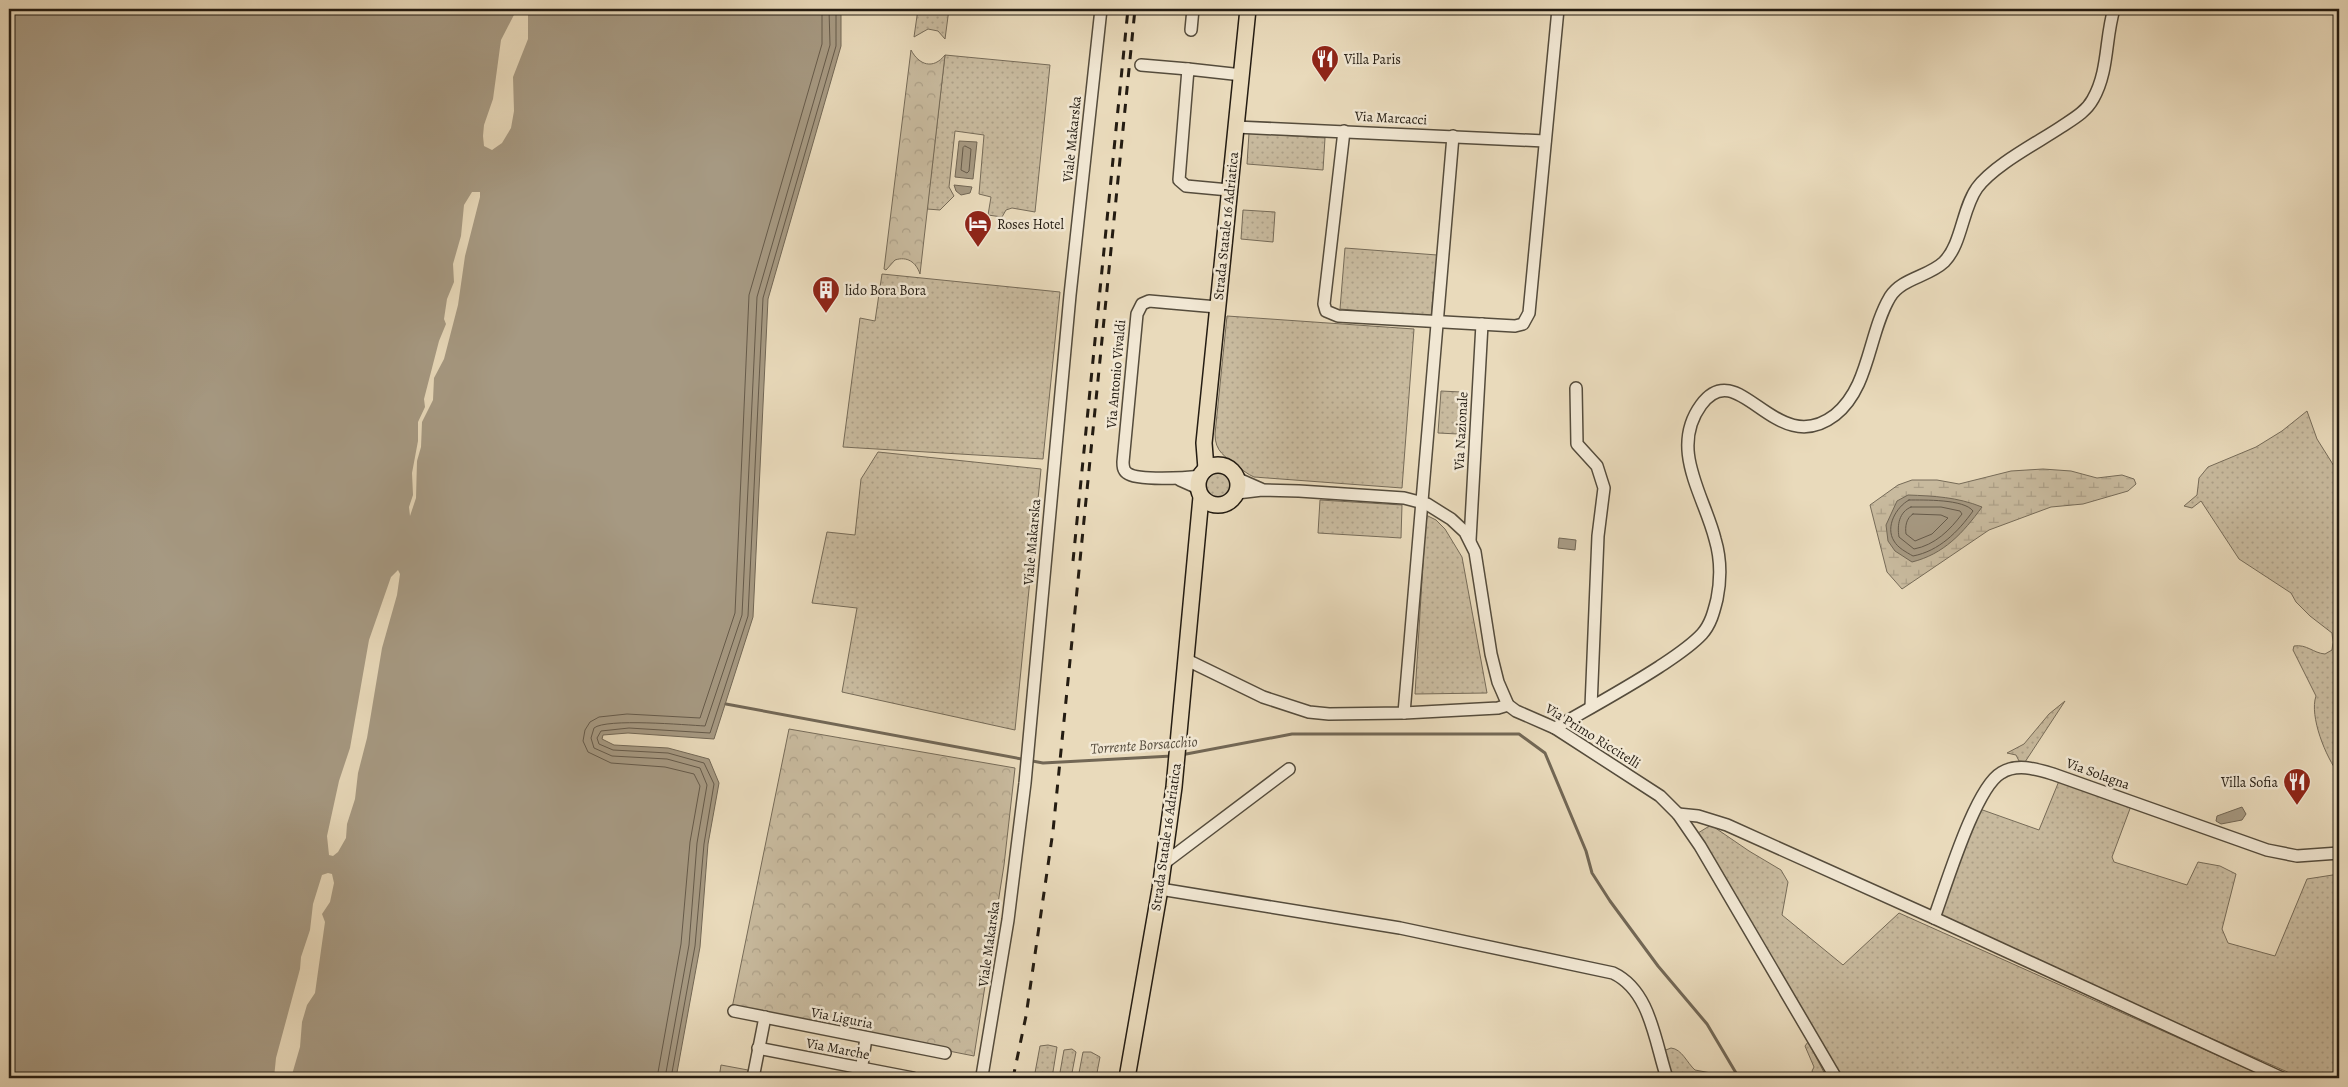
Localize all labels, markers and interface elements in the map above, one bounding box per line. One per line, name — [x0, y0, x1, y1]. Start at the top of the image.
restaurant icon: Villa Paris — [1310, 44, 1340, 83]
place label: Villa Paris — [1343, 50, 1401, 69]
street label: Viale Makarska — [1058, 95, 1086, 184]
street label: Via Marcacci — [1353, 107, 1428, 129]
street label: Strada Statale 16 Adriatica — [1209, 150, 1243, 301]
hotel icon: Roses Hotel — [963, 209, 993, 248]
place label: Roses Hotel — [997, 215, 1065, 234]
building icon: lido Bora Bora — [811, 275, 841, 314]
place label: lido Bora Bora — [845, 281, 927, 300]
street label: Via Antonio Vivaldi — [1102, 319, 1130, 430]
street label: Via Nazionale — [1449, 391, 1473, 472]
street label: Viale Makarska — [1019, 498, 1045, 587]
street label: Via Primo Riccitelli — [1541, 698, 1644, 773]
water label: Torrente Borsacchio — [1090, 731, 1198, 759]
street label: Via Solagna — [2063, 753, 2133, 794]
street label: Strada Statale 16 Adriatica — [1146, 761, 1186, 912]
restaurant icon: Villa Sofia — [2282, 767, 2312, 806]
place label: Villa Sofia — [2220, 773, 2278, 792]
street label: Viale Makarska — [973, 899, 1004, 989]
street label: Via Liguria — [808, 1003, 875, 1033]
street label: Via Marche — [804, 1033, 871, 1064]

